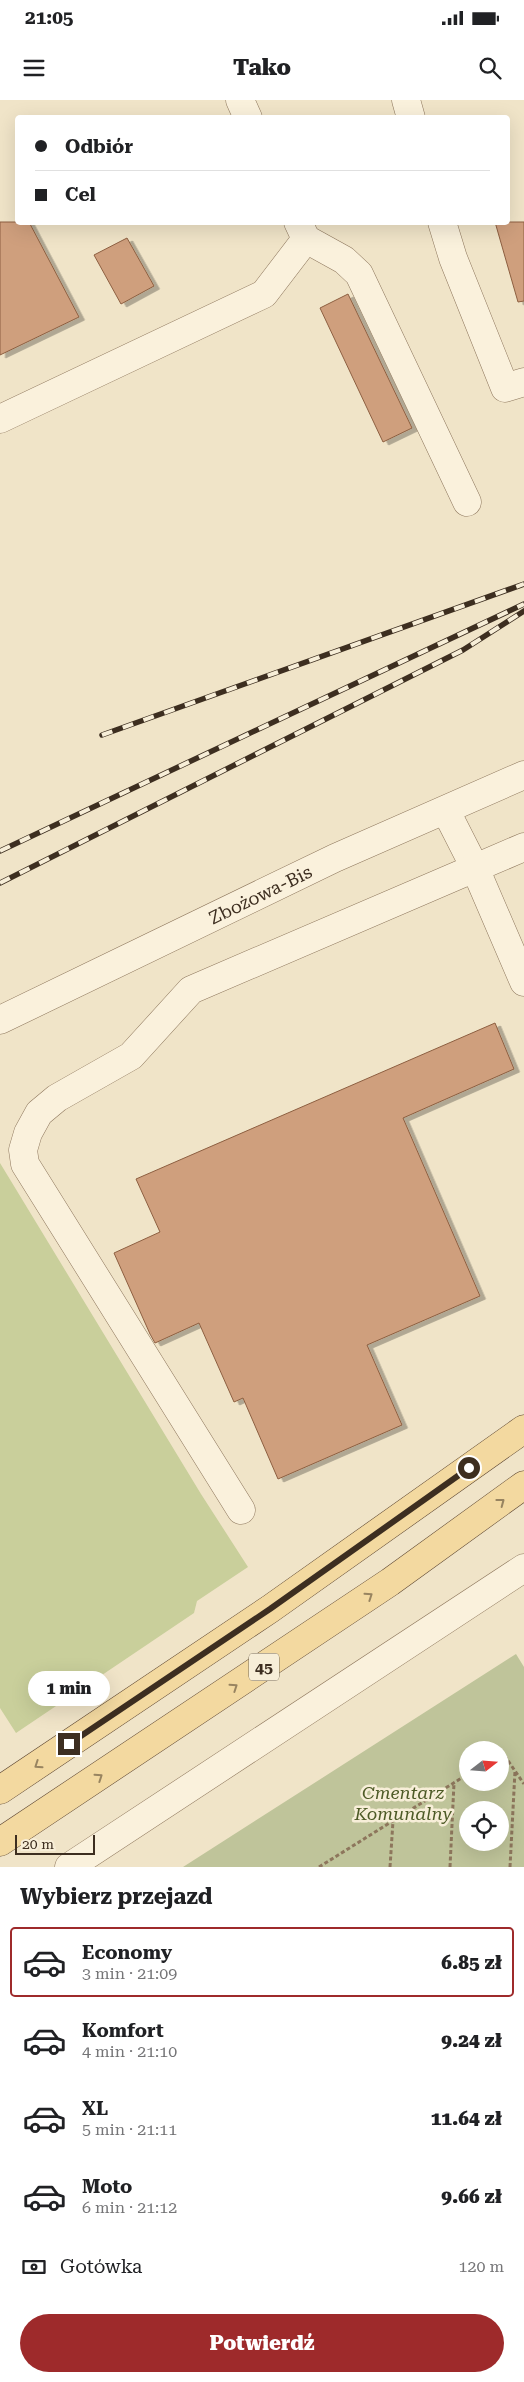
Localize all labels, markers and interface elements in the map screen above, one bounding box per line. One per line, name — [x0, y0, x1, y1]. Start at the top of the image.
text: 21:05 — [25, 6, 74, 29]
icon: menu — [20, 54, 48, 82]
icon: search — [476, 54, 504, 82]
text: Tako — [233, 55, 291, 80]
text: Odbiór — [65, 135, 133, 158]
text: Cel — [65, 183, 96, 206]
street label: Zbożowa-Bis — [205, 860, 315, 928]
route start — [458, 1457, 480, 1479]
one-way arrow — [495, 1499, 504, 1507]
one-way arrow — [363, 1593, 373, 1602]
road number: 45 — [249, 1654, 279, 1680]
callout: 1 min — [28, 1672, 110, 1706]
text: 1 min — [47, 1679, 91, 1698]
one-way arrow — [228, 1684, 238, 1693]
route end — [58, 1733, 80, 1755]
north arrow — [459, 1741, 509, 1791]
map controls — [459, 1741, 509, 1851]
one-way arrow — [34, 1759, 43, 1768]
one-way arrow — [93, 1774, 103, 1783]
park label: Cmentarz Komunalny — [353, 1782, 452, 1824]
button: locate — [459, 1801, 509, 1851]
scale bar — [15, 1832, 95, 1855]
text: 20 m — [22, 1836, 54, 1852]
text: Wybierz przejazd — [20, 1884, 212, 1909]
icon: car — [22, 1940, 67, 1985]
text: Economy — [82, 1941, 172, 1964]
text: 6.85 zł — [441, 1951, 502, 1974]
text: 3 min · 21:09 — [82, 1964, 177, 1983]
icon: car — [22, 2018, 67, 2063]
text: Komfort — [82, 2019, 164, 2042]
text: 9.24 zł — [441, 2029, 502, 2052]
text: 4 min · 21:10 — [82, 2042, 177, 2061]
icon: car — [22, 2096, 67, 2141]
text: XL — [82, 2097, 108, 2120]
text: 11.64 zł — [431, 2107, 502, 2130]
text: 5 min · 21:11 — [82, 2120, 177, 2139]
icon: car — [22, 2174, 67, 2219]
text: Moto — [82, 2175, 132, 2198]
text: 9.66 zł — [441, 2185, 502, 2208]
text: 6 min · 21:12 — [82, 2198, 177, 2217]
icon: cash — [20, 2253, 48, 2281]
text: Gotówka — [60, 2255, 142, 2278]
text: 120 m — [458, 2257, 504, 2276]
button: Potwierdź — [20, 2314, 504, 2372]

